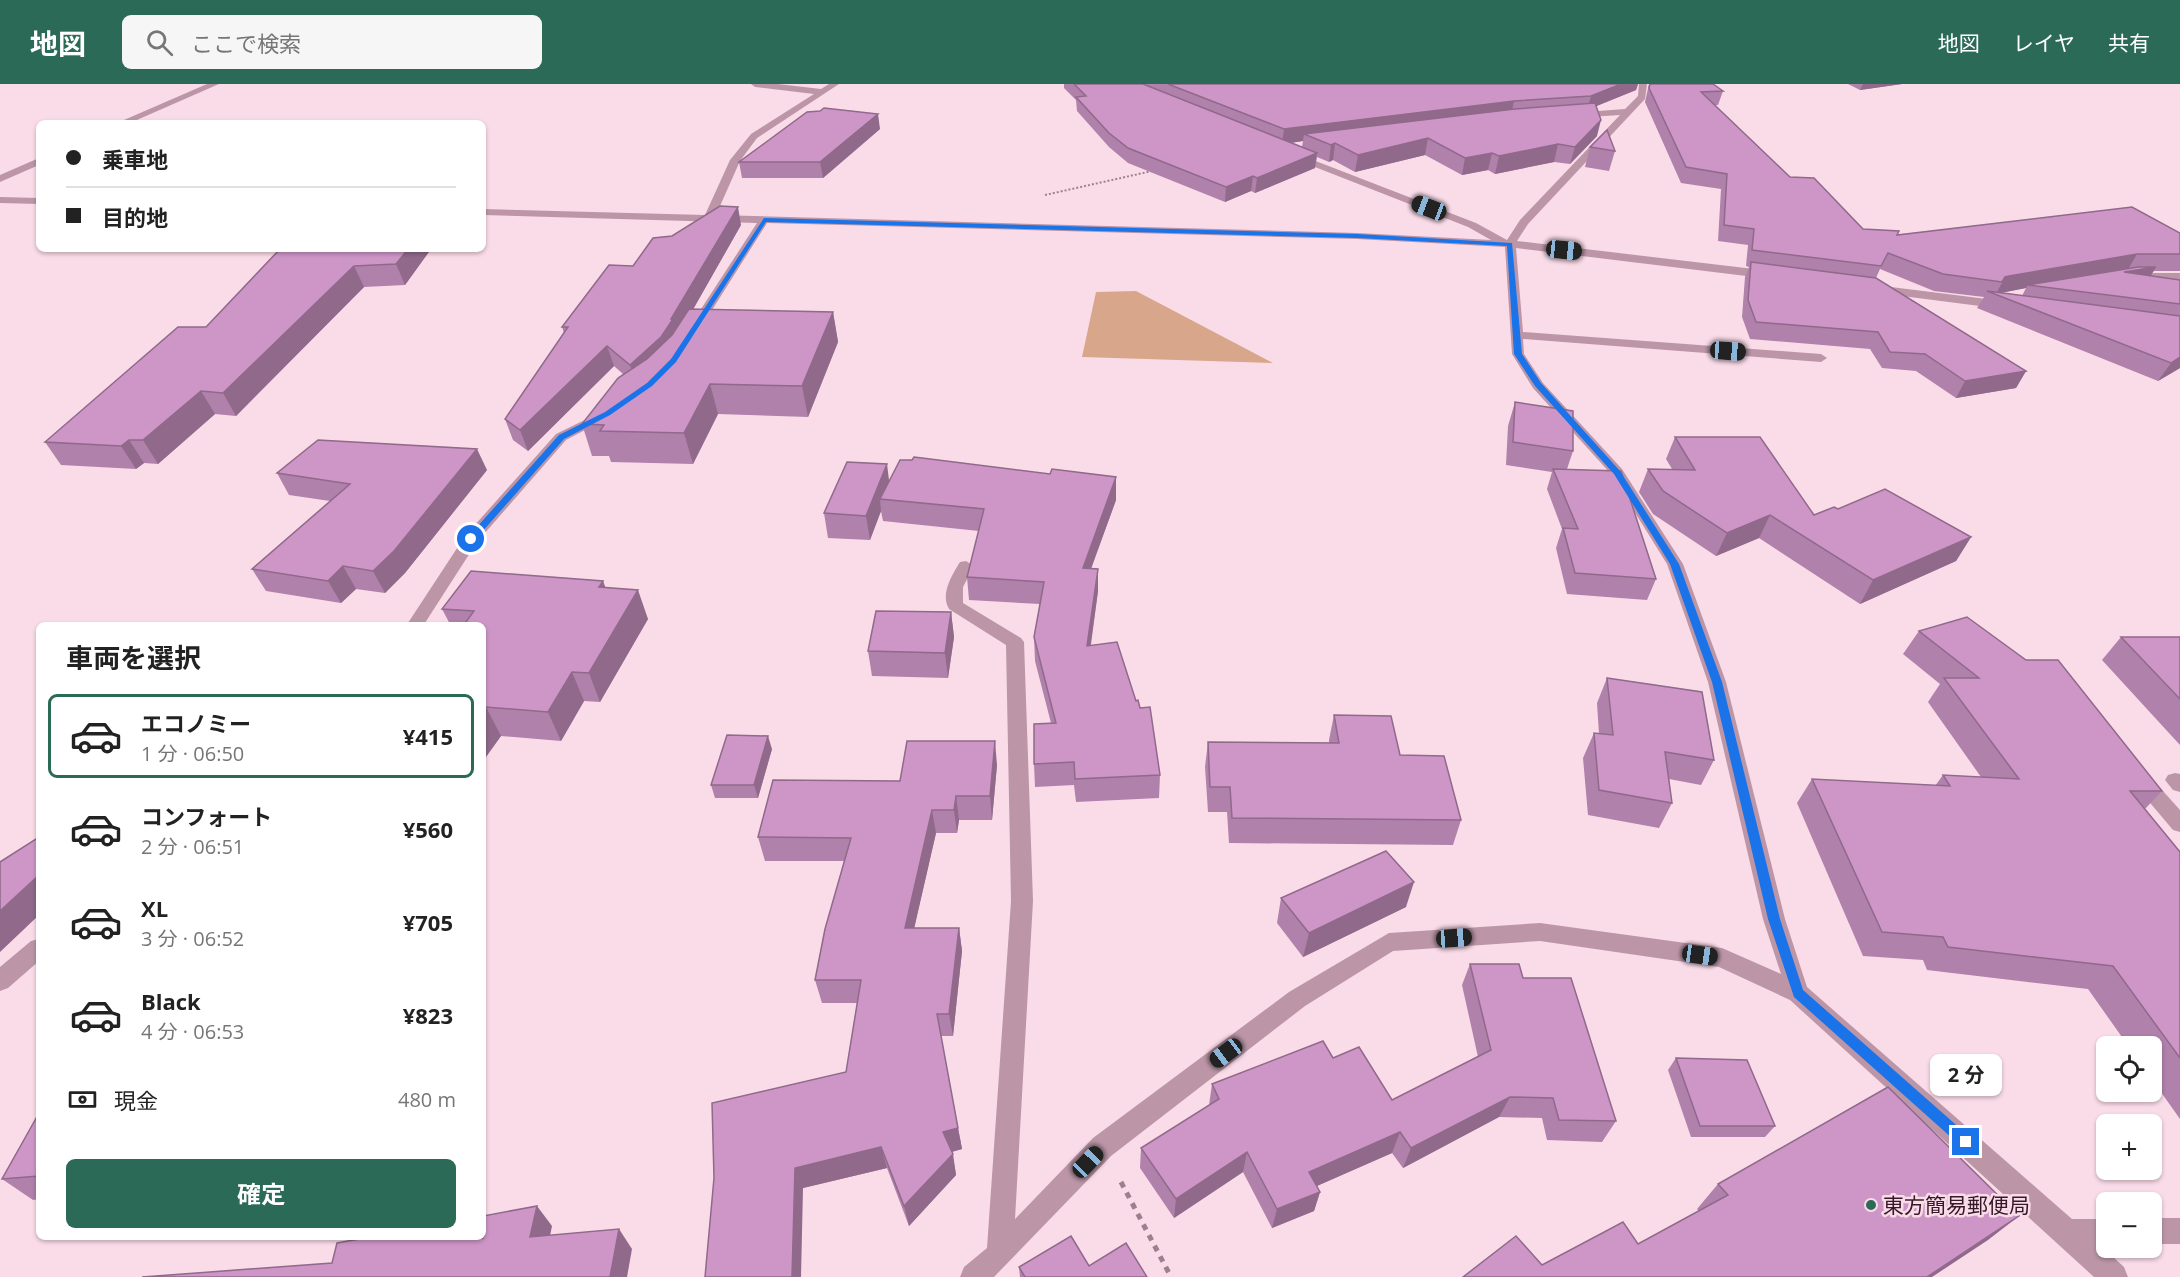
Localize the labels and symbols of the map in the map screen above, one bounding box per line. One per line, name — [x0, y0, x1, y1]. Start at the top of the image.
car — [1409, 193, 1449, 223]
car — [1545, 239, 1583, 261]
car — [1709, 341, 1747, 361]
route start — [457, 525, 484, 552]
car — [1435, 928, 1473, 948]
car — [1681, 944, 1719, 966]
car — [1206, 1035, 1246, 1071]
callout: 2 分 — [1930, 1055, 2002, 1097]
route end — [1952, 1128, 1979, 1155]
car — [1069, 1143, 1107, 1181]
place label: 東方簡易郵便局 — [1883, 1191, 2030, 1219]
marker: 東方簡易郵便局 — [1864, 1198, 1878, 1212]

